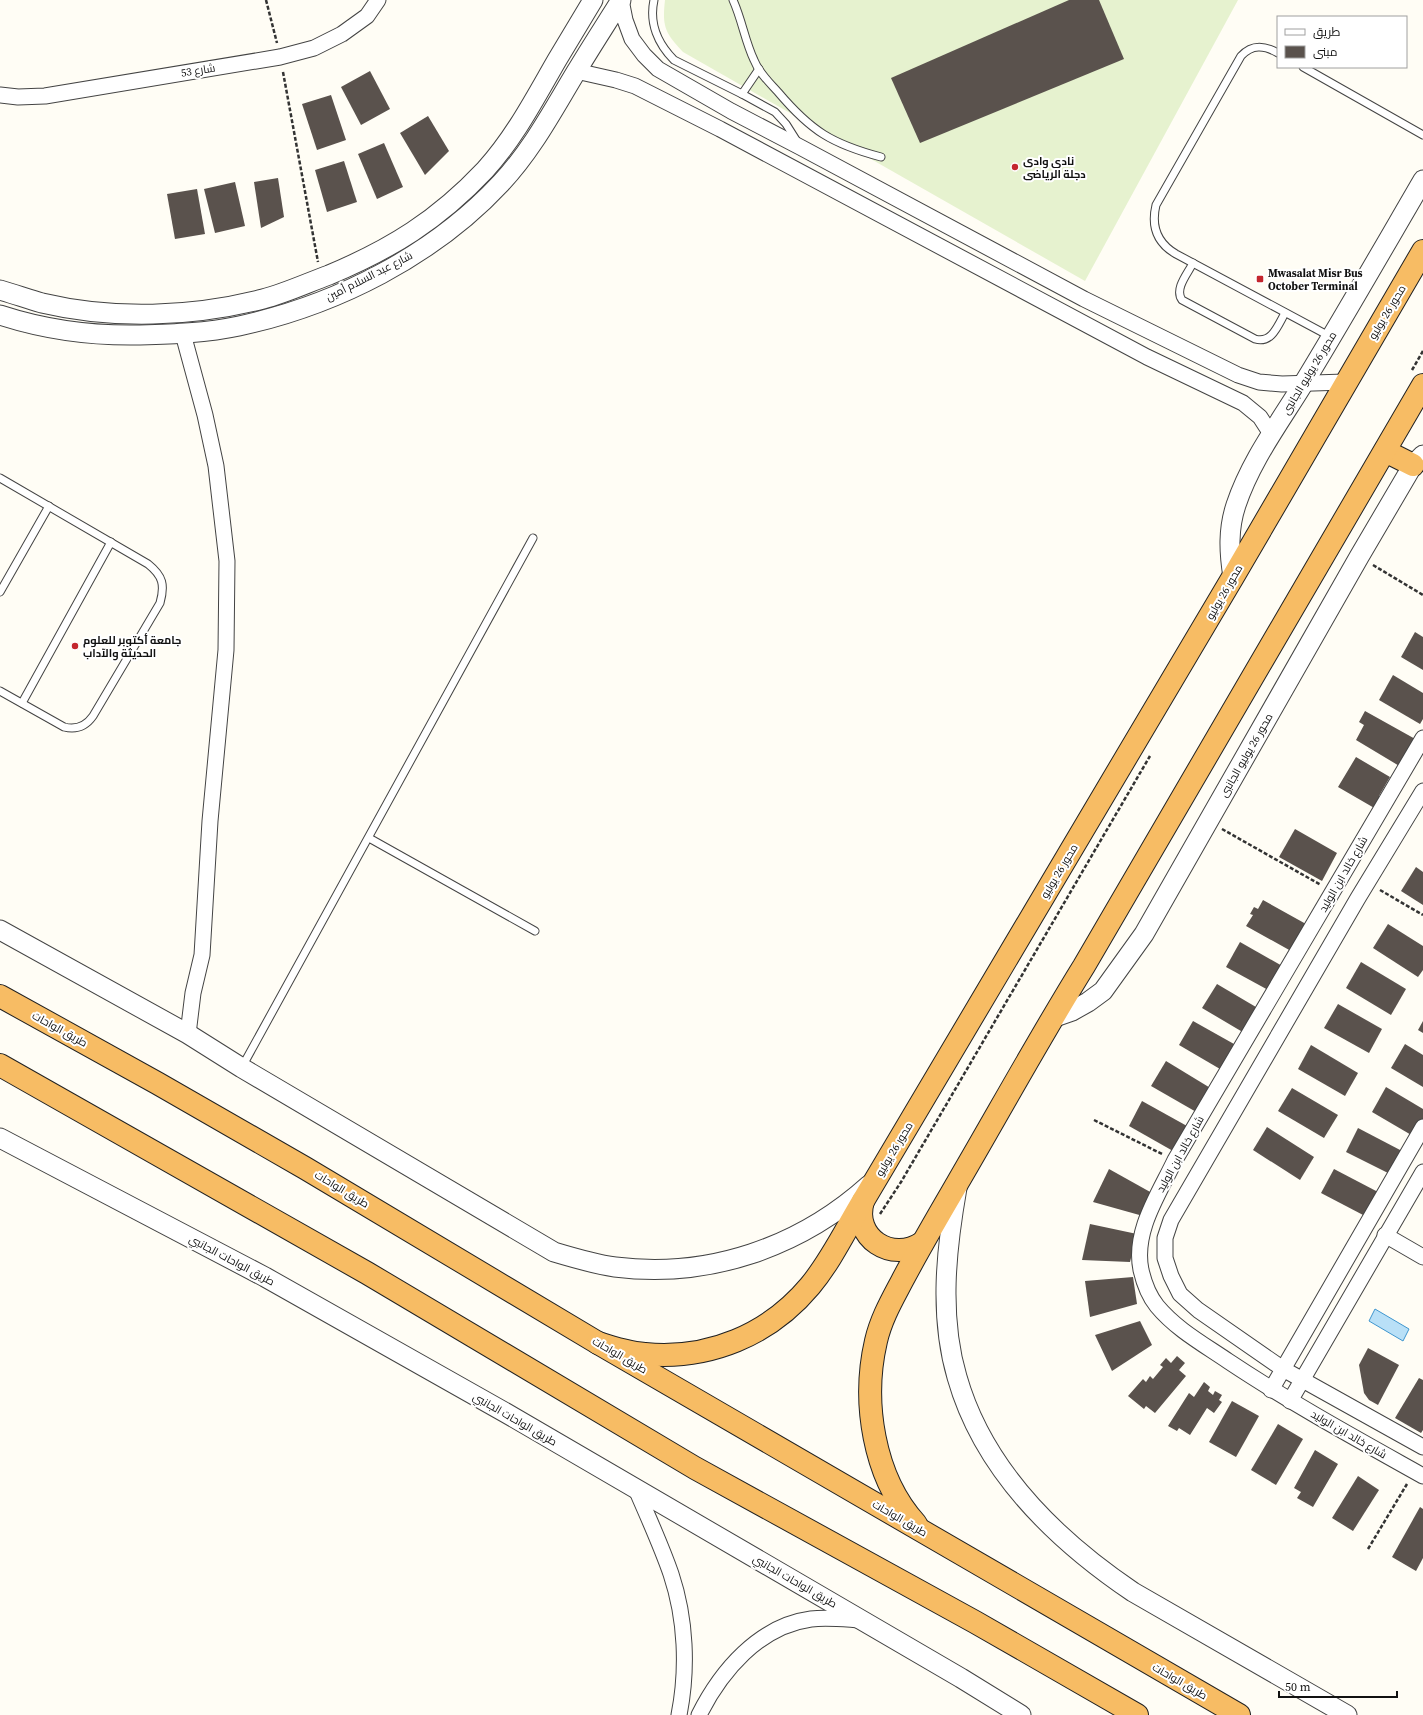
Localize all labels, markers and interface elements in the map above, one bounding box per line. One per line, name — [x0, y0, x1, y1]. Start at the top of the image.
legend — [1277, 16, 1407, 68]
text: طريق — [1313, 24, 1341, 40]
text: مبنى — [1313, 44, 1338, 60]
street label: شارع 53 — [180, 60, 216, 81]
place label: نادي وادى دجلة الرياضى — [1023, 154, 1086, 182]
marker: نادي وادى دجلة الرياضى — [1010, 162, 1020, 172]
street label: شارع عبد السلام أمين — [323, 248, 415, 305]
place label: Mwasalat Misr Bus October Terminal — [1268, 266, 1363, 294]
marker: Mwasalat Misr Bus October Terminal — [1255, 274, 1265, 284]
street label: محور 26 يوليو — [1365, 282, 1410, 342]
street label: محور 26 يوليو الجانبى — [1279, 329, 1340, 418]
street label: محور 26 يوليو — [1203, 562, 1246, 622]
place label: جامعة أكتوبر للعلوم الحديثة والآداب — [83, 633, 181, 661]
marker: جامعة أكتوبر للعلوم الحديثة والآداب — [70, 641, 80, 651]
street label: محور 26 يوليو الجانبى — [1216, 711, 1277, 800]
street label: شارع خالد ابن الوليد — [1316, 834, 1371, 915]
street label: محور 26 يوليو — [1037, 841, 1082, 901]
street label: طريق الواحات — [29, 1008, 90, 1051]
street label: شارع خالد ابن الوليد — [1153, 1113, 1208, 1195]
street label: محور 26 يوليو — [872, 1119, 917, 1179]
street label: طريق الواحات — [312, 1167, 372, 1212]
street label: طريق الواحات الجانبي — [186, 1232, 277, 1290]
street label: طريق الواحات — [590, 1334, 650, 1377]
street label: طريق الواحات الجانبي — [470, 1389, 559, 1450]
street label: شارع خالد ابن الوليد — [1308, 1407, 1389, 1462]
street label: طريق الواحات — [870, 1497, 930, 1540]
street label: طريق الواحات الجانبي — [750, 1551, 839, 1612]
street label: طريق الواحات — [1150, 1660, 1210, 1703]
scale bar — [1279, 1673, 1397, 1699]
text: 50 m — [1285, 1679, 1311, 1695]

